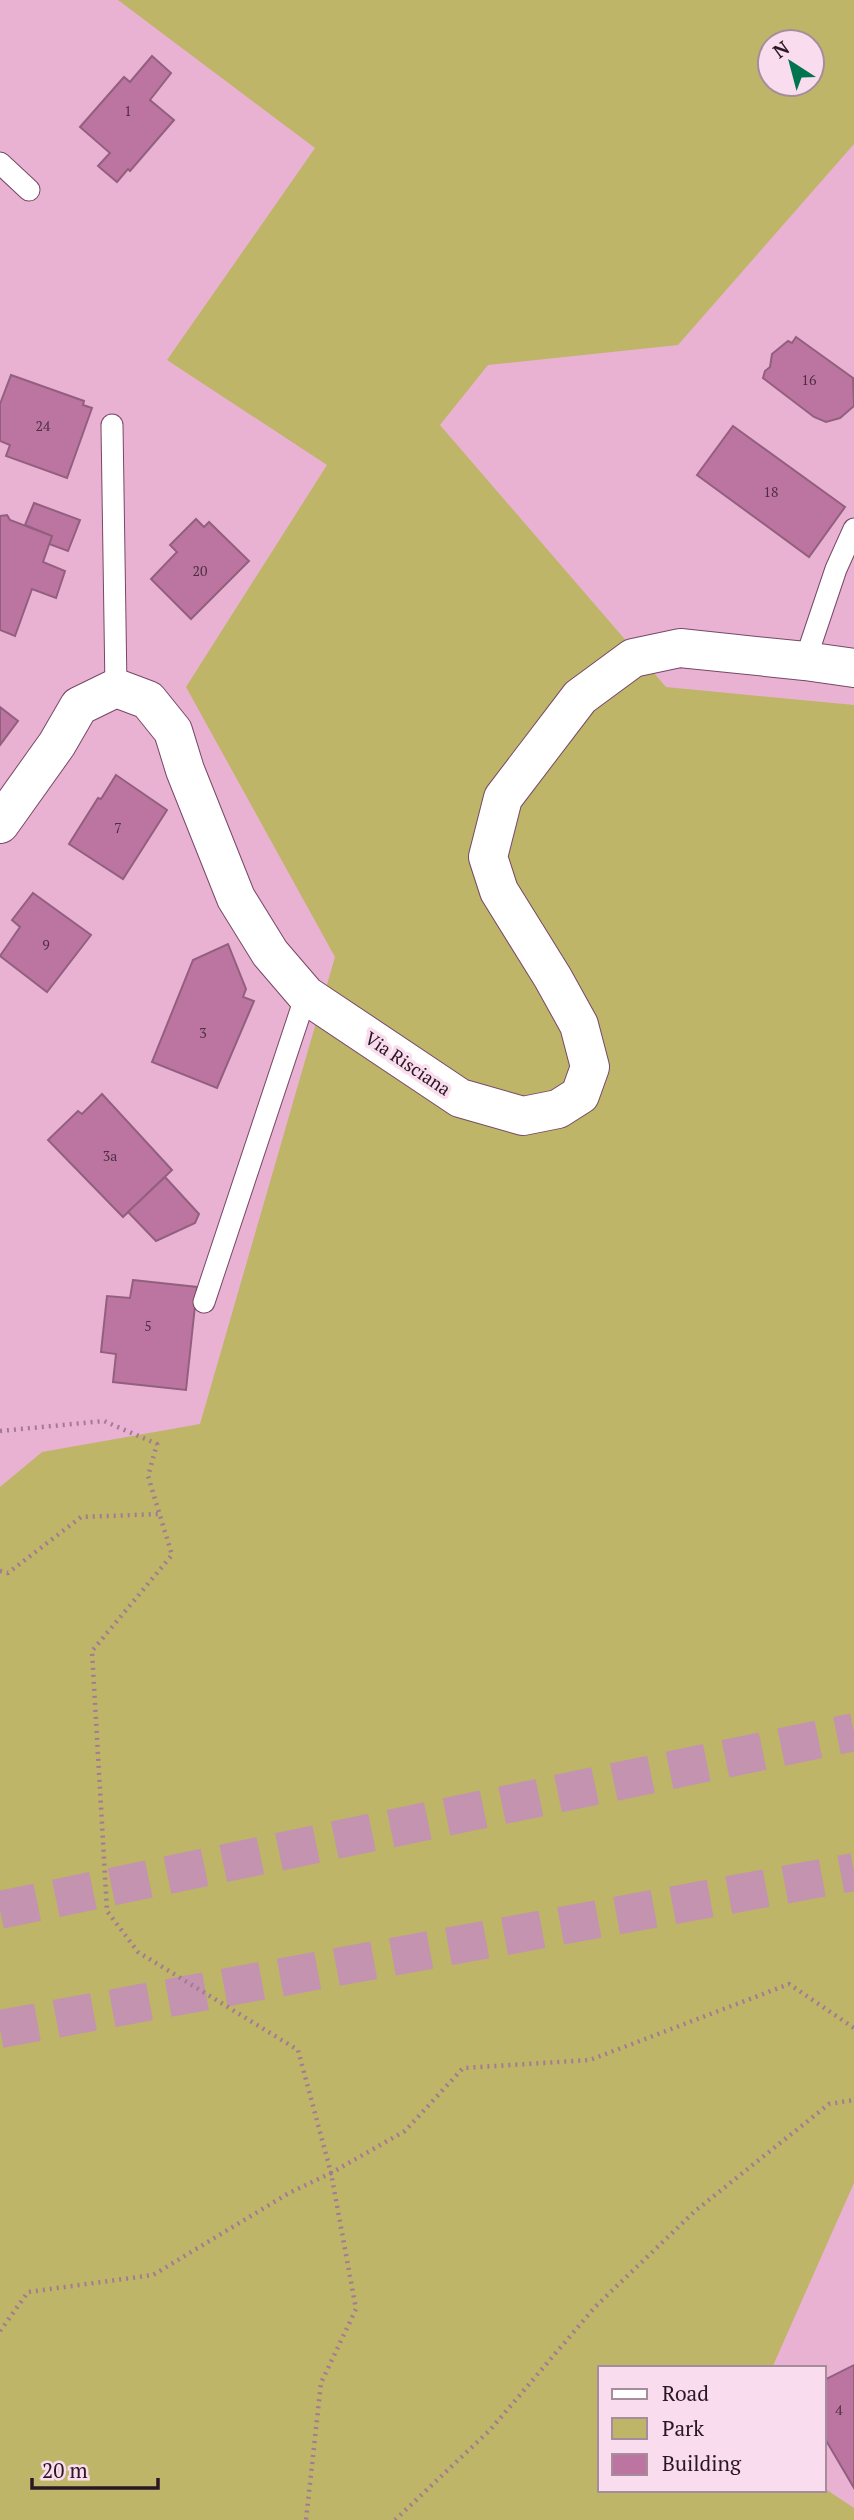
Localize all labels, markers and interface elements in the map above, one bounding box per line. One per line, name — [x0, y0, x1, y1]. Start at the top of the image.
north arrow — [756, 28, 826, 98]
text: N — [768, 34, 794, 63]
house number: 1 — [124, 101, 132, 120]
house number: 16 — [802, 370, 817, 389]
house number: 24 — [36, 416, 51, 435]
house number: 18 — [764, 482, 778, 501]
house number: 20 — [193, 561, 207, 580]
house number: 7 — [114, 818, 122, 837]
house number: 9 — [42, 935, 50, 954]
house number: 3 — [199, 1023, 207, 1042]
street label: Via Risciana — [360, 1025, 456, 1101]
house number: 3a — [103, 1146, 117, 1165]
house number: 5 — [144, 1316, 152, 1335]
legend — [598, 2366, 826, 2492]
text: Road — [662, 2379, 709, 2407]
house number: 4 — [835, 2400, 843, 2419]
text: Park — [662, 2414, 704, 2442]
scale bar — [32, 2446, 158, 2490]
text: Building — [662, 2449, 742, 2477]
text: 20 m — [42, 2456, 88, 2484]

